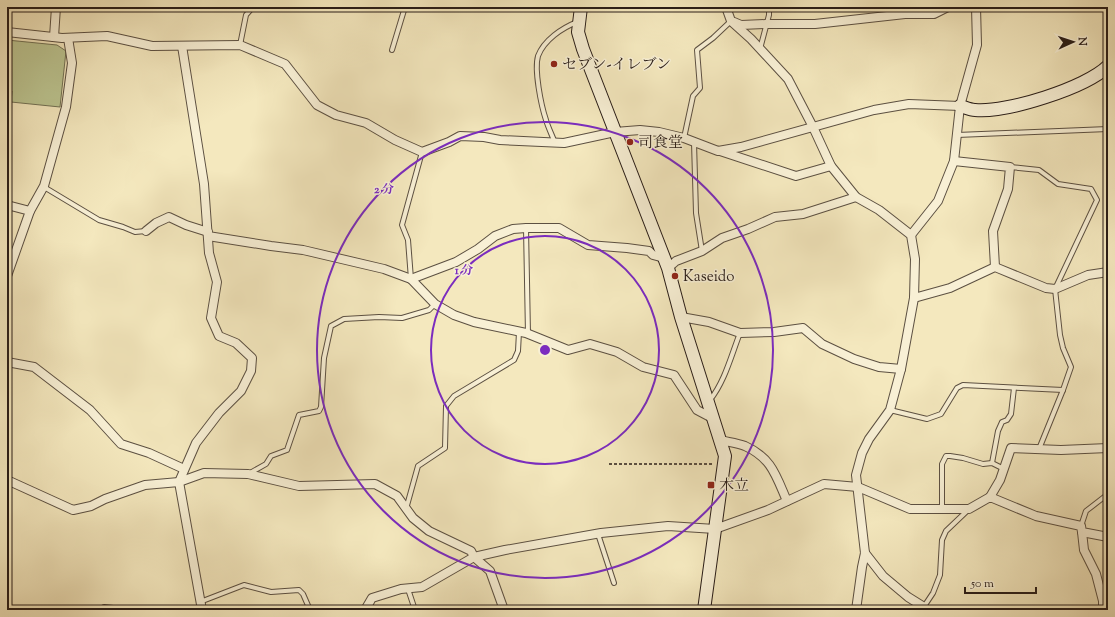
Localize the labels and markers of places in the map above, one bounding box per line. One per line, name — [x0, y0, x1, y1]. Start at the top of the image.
place label: セブン-イレブン — [562, 55, 671, 76]
marker: セブン-イレブン — [549, 59, 559, 69]
place label: 司食堂 — [638, 133, 683, 154]
marker: 司食堂 — [625, 137, 635, 147]
place label: Kaseido — [683, 267, 734, 288]
marker: Kaseido — [670, 271, 680, 281]
centre of rings — [538, 343, 552, 357]
place label: 木立 — [719, 476, 749, 497]
marker: 木立 — [706, 480, 716, 490]

